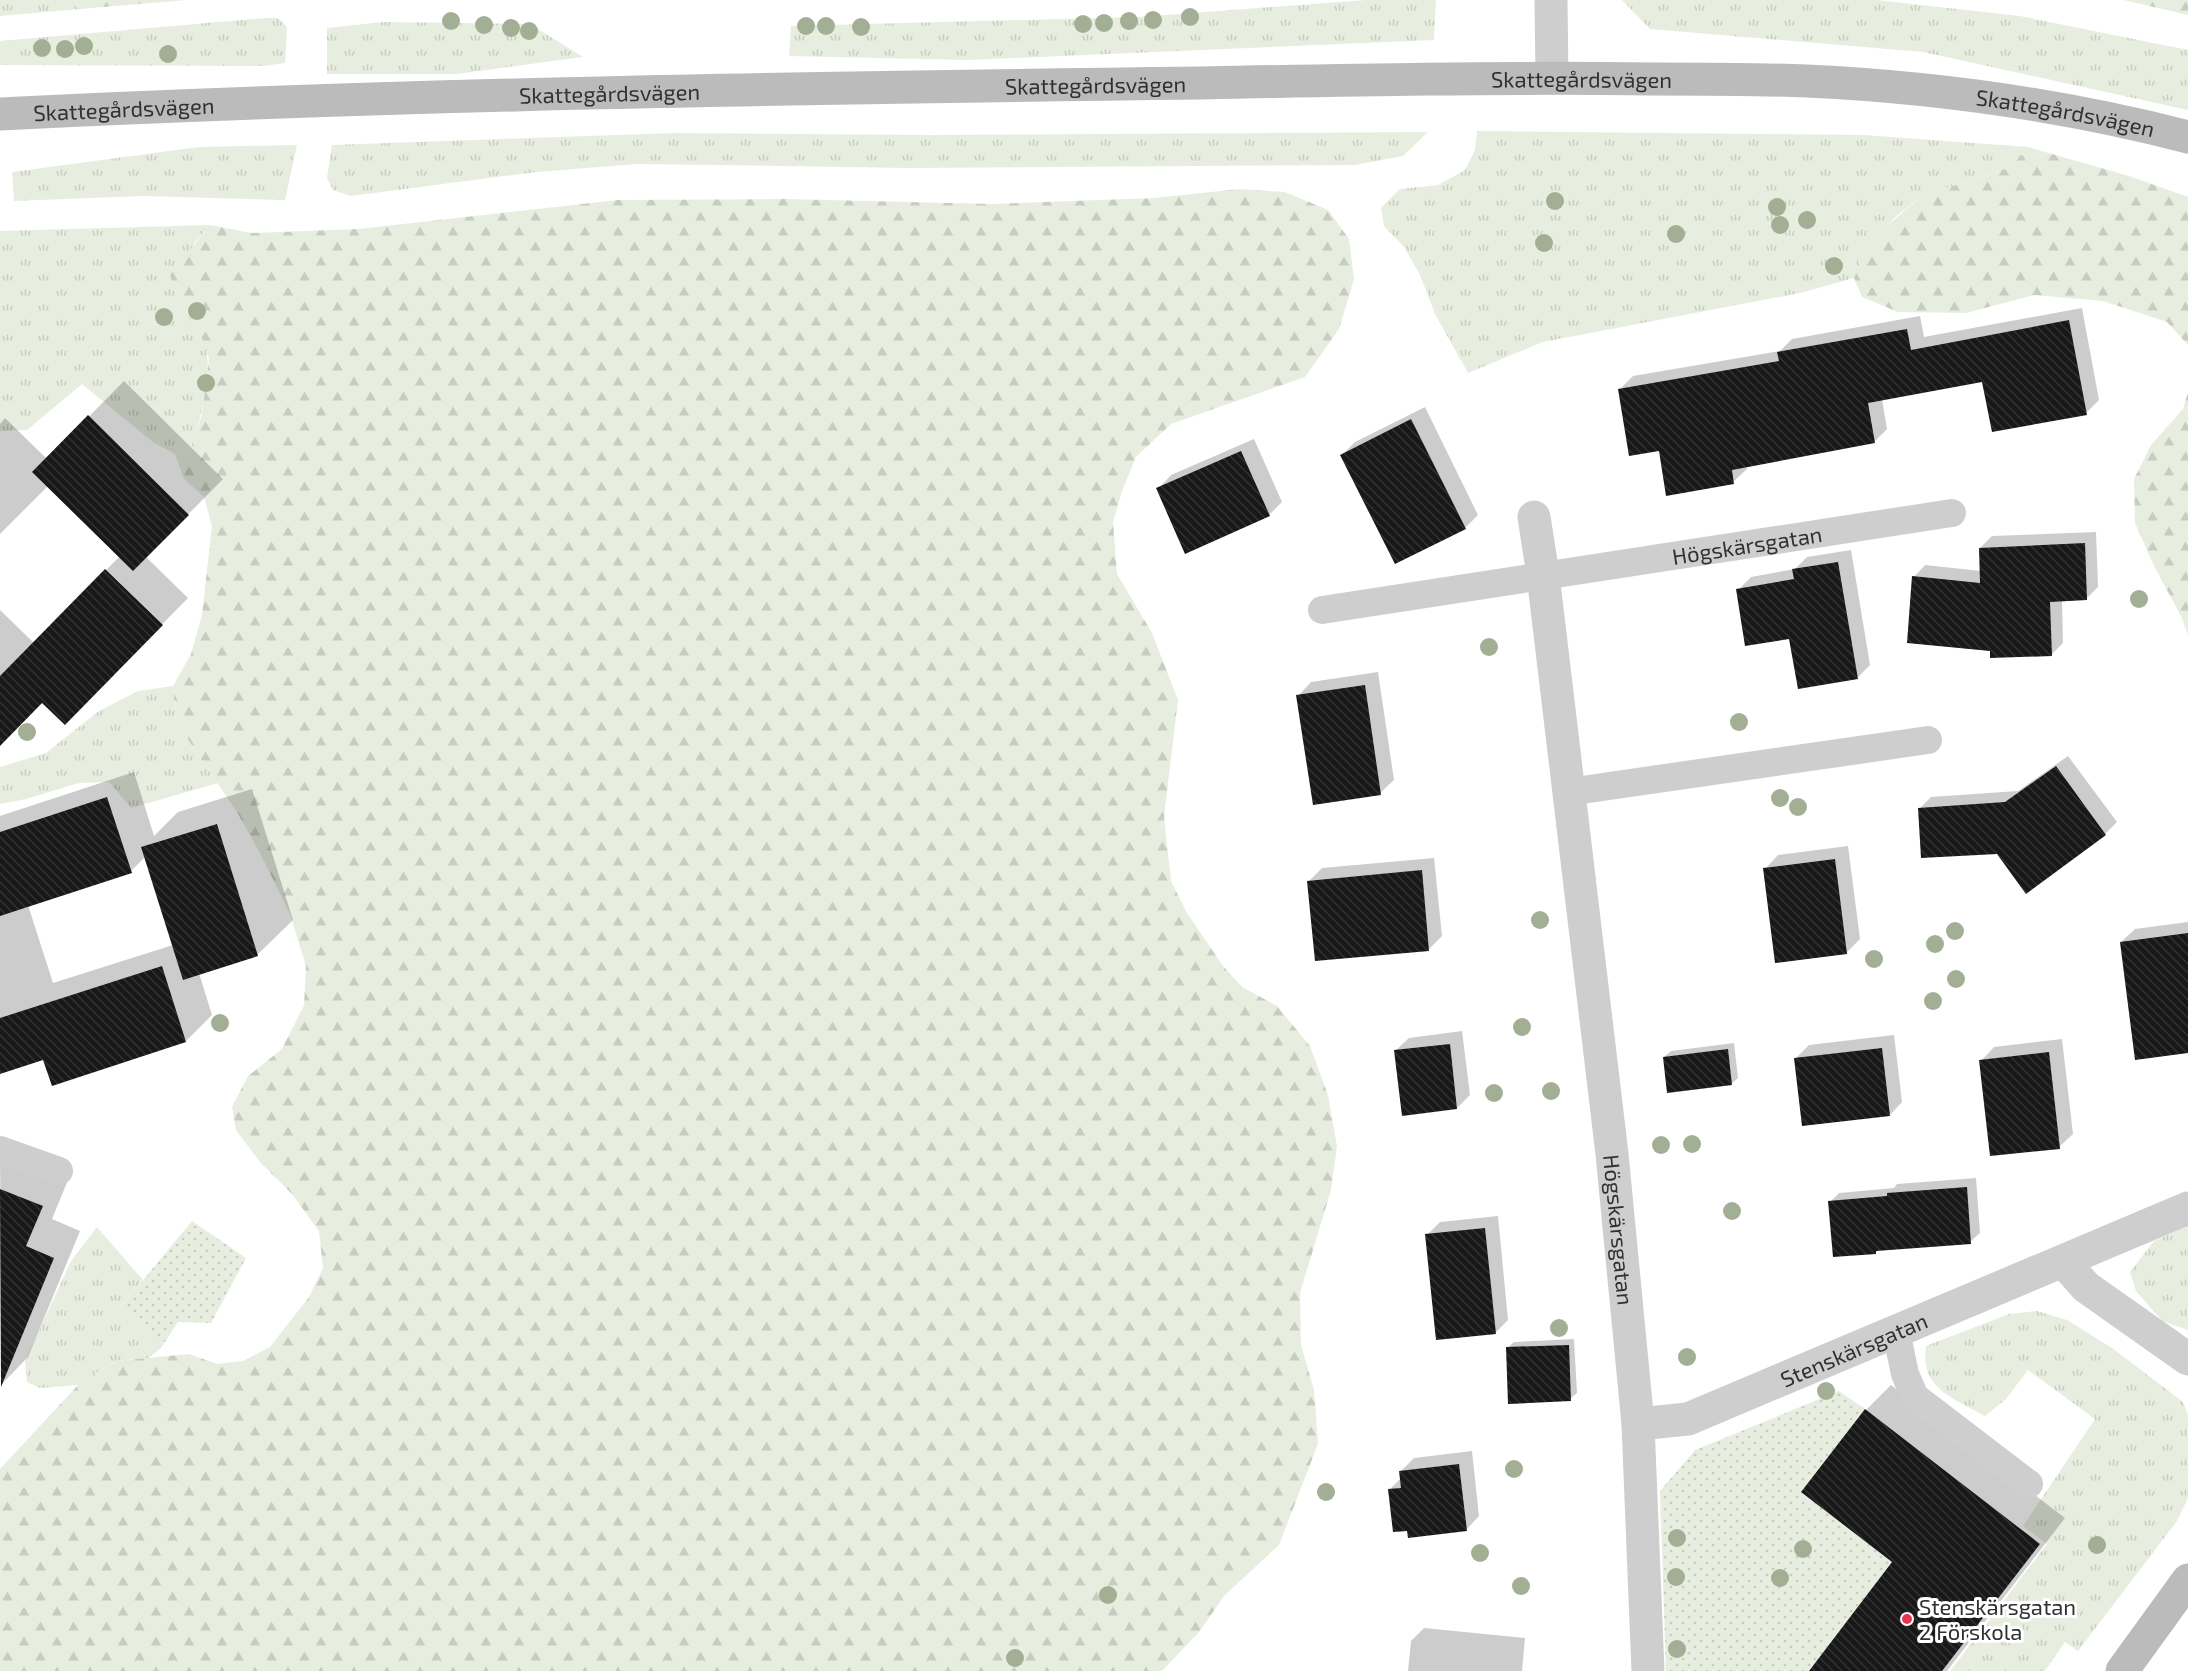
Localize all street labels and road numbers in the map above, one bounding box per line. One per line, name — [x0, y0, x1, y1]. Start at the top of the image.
street label: Skattegårdsvägen — [1491, 65, 1672, 92]
street label: Skattegårdsvägen — [1005, 70, 1186, 99]
street label: Skattegårdsvägen — [519, 78, 700, 108]
street label: Skattegårdsvägen — [1974, 83, 2157, 141]
street label: Skattegårdsvägen — [33, 92, 215, 125]
street label: Högskärsgatan — [1670, 520, 1824, 569]
street label: Högskärsgatan — [1599, 1153, 1640, 1306]
street label: Stenskärsgatan — [1776, 1307, 1931, 1392]

